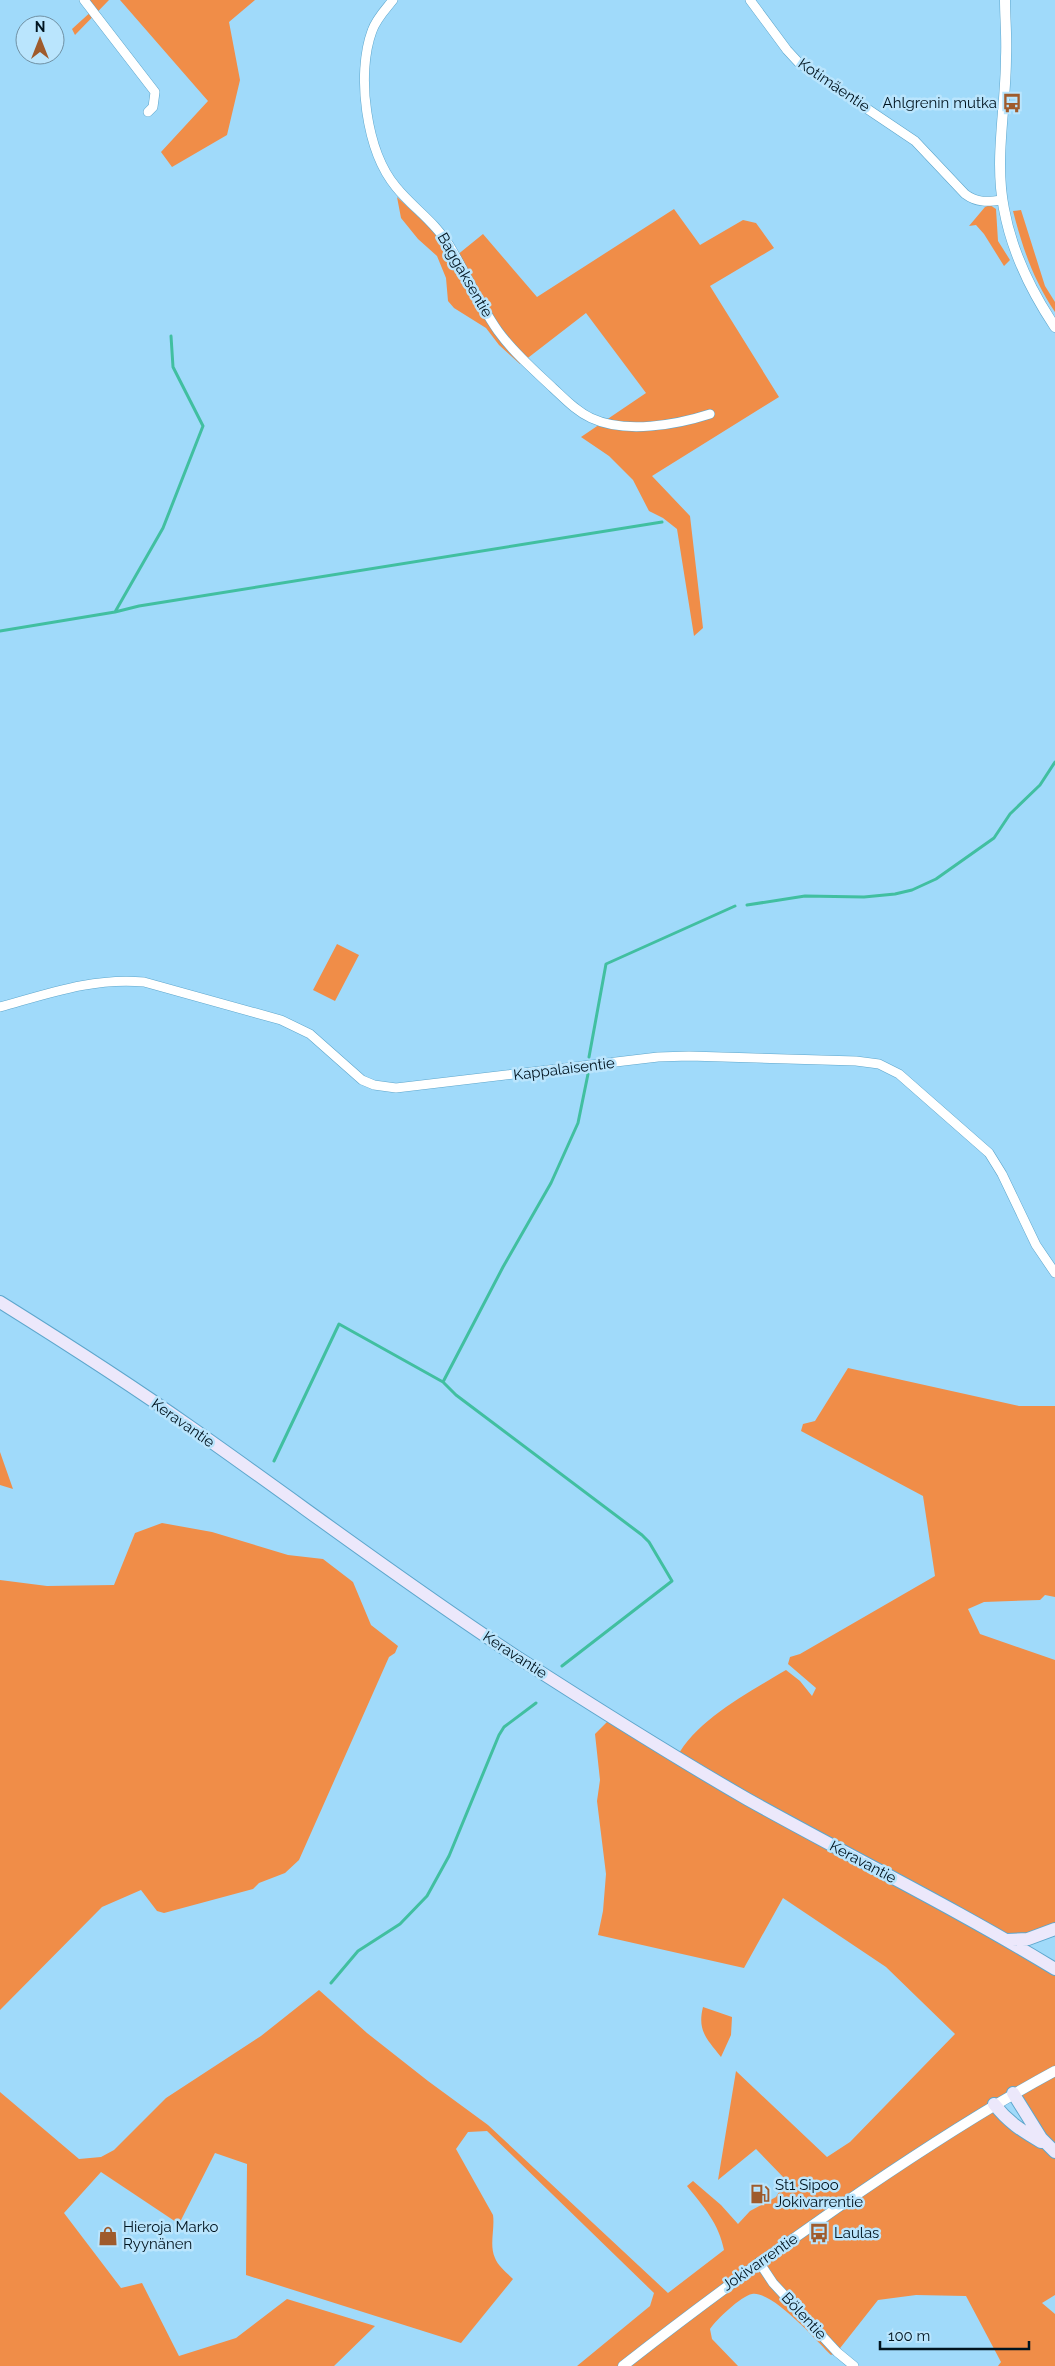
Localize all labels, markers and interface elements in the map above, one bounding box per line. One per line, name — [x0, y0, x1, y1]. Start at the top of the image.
north arrow — [15, 15, 65, 65]
text: N — [35, 19, 45, 35]
street label: Kotimäentie — [795, 54, 874, 116]
bus stop icon: Ahlgrenin mutka — [1001, 92, 1023, 114]
place label: Ahlgrenin mutka — [883, 94, 997, 112]
street label: Baggaksentie — [434, 230, 497, 321]
street label: Kappalaisentie — [512, 1054, 616, 1084]
street label: Keravantie — [148, 1395, 218, 1451]
street label: Keravantie — [480, 1628, 551, 1683]
street label: Keravantie — [827, 1837, 900, 1887]
place label: St1 Sipoo Jokivarrentie — [775, 2176, 863, 2211]
fuel station icon: St1 Sipoo Jokivarrentie — [749, 2183, 771, 2205]
place label: Hieroja Marko Ryynänen — [123, 2218, 219, 2253]
bus stop icon: Laulas — [808, 2222, 830, 2244]
place label: Laulas — [834, 2224, 879, 2242]
shop icon: Hieroja Marko Ryynänen — [97, 2225, 119, 2247]
street label: Jokivarrentie — [719, 2229, 801, 2295]
street label: Bölentie — [778, 2289, 830, 2343]
scale bar — [880, 2318, 1029, 2350]
text: 100 m — [888, 2327, 930, 2345]

